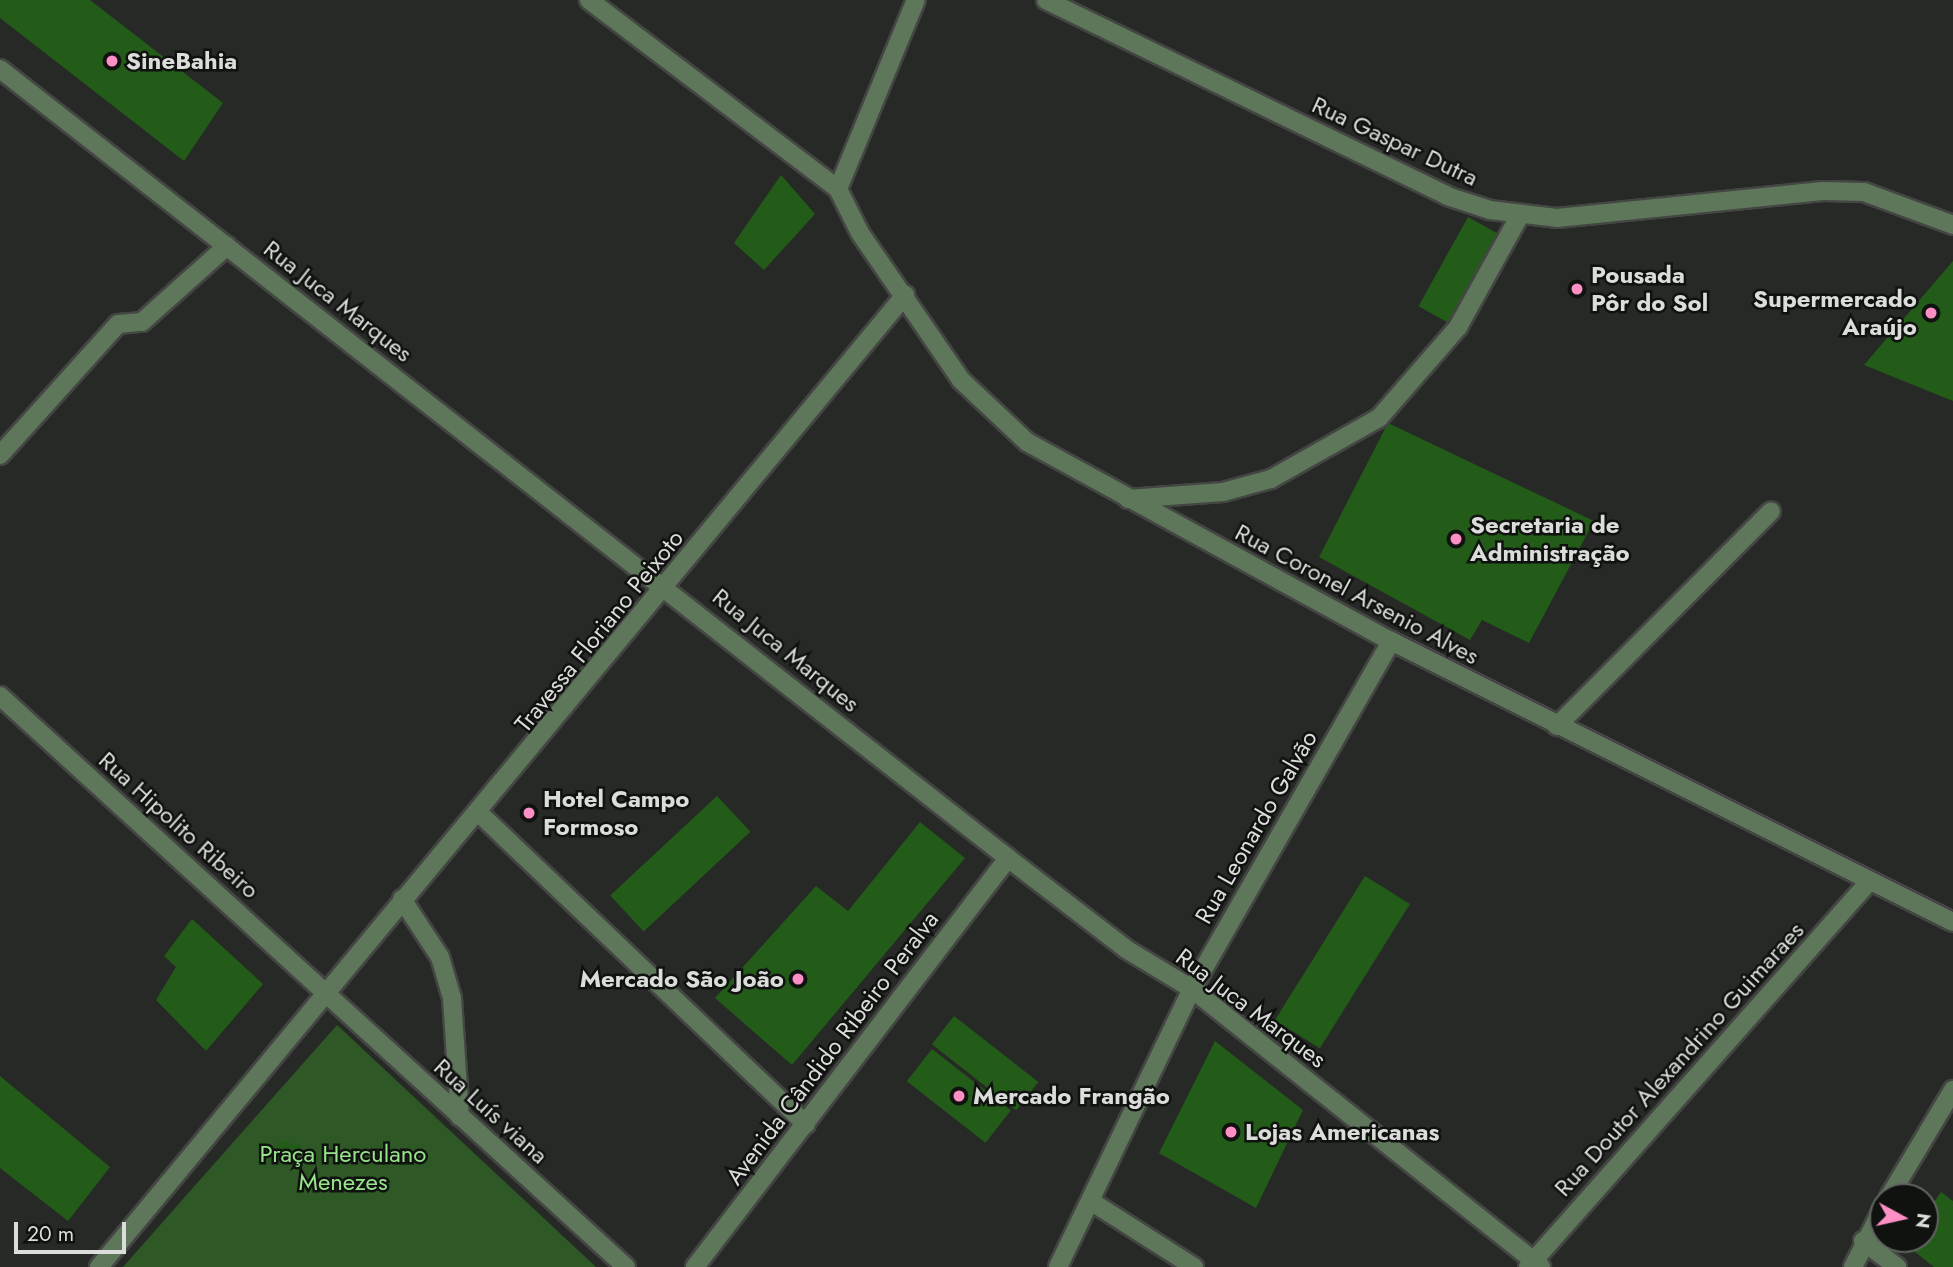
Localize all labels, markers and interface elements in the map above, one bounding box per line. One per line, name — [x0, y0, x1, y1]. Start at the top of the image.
place label: SineBahia — [126, 47, 237, 75]
marker: SineBahia — [104, 53, 120, 69]
street label: Rua Gaspar Dutra — [1307, 90, 1483, 192]
street label: Rua Juca Marques — [258, 234, 418, 368]
place label: Pousada Pôr do Sol — [1591, 261, 1708, 317]
marker: Pousada Pôr do Sol — [1569, 281, 1585, 297]
place label: Supermercado Araújo — [1753, 285, 1917, 341]
marker: Supermercado Araújo — [1923, 305, 1939, 321]
place label: Secretaria de Administração — [1470, 511, 1630, 567]
street label: Rua Coronel Arsenio Alves — [1230, 517, 1484, 671]
street label: Travessa Floriano Peixoto — [509, 524, 689, 738]
marker: Secretaria de Administração — [1448, 531, 1464, 547]
street label: Rua Juca Marques — [707, 582, 865, 718]
street label: Rua Leonardo Galvão — [1189, 725, 1323, 929]
street label: Rua Hipolito Ribeiro — [93, 745, 265, 905]
place label: Hotel Campo Formoso — [543, 785, 689, 841]
marker: Hotel Campo Formoso — [521, 805, 537, 821]
street label: Avenida Cândido Ribeiro Peralva — [720, 905, 944, 1191]
street label: Rua Doutor Alexandrino Guimaraes — [1548, 916, 1810, 1202]
street label: Rua Juca Marques — [1170, 942, 1332, 1074]
place label: Mercado São João — [580, 965, 784, 993]
marker: Mercado São João — [790, 971, 806, 987]
street label: Rua Luís viana — [428, 1052, 554, 1170]
place label: Mercado Frangão — [973, 1082, 1170, 1110]
marker: Mercado Frangão — [951, 1088, 967, 1104]
place label: Lojas Americanas — [1245, 1118, 1439, 1146]
marker: Lojas Americanas — [1223, 1124, 1239, 1140]
park label: Praça Herculano Menezes — [260, 1140, 426, 1196]
north arrow — [1869, 1183, 1939, 1253]
scale bar — [18, 1208, 130, 1252]
text: N — [1909, 1211, 1938, 1230]
text: 20 m — [27, 1219, 74, 1249]

